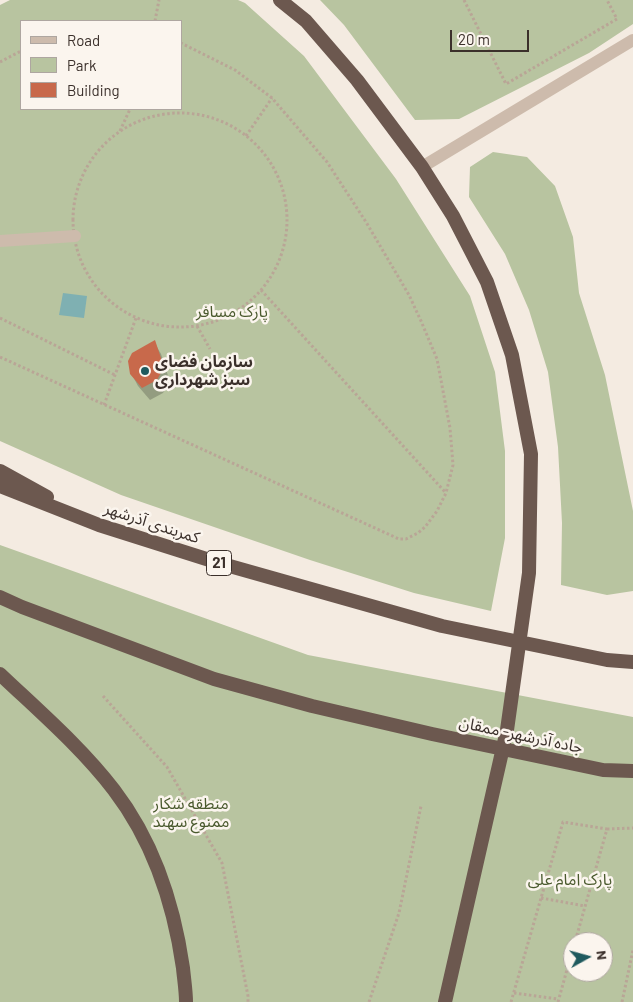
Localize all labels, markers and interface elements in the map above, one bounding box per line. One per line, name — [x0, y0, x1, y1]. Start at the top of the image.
legend — [20, 20, 182, 110]
scale bar — [453, 20, 532, 52]
text: 20 m — [458, 30, 490, 48]
text: Road — [67, 31, 100, 49]
text: Park — [67, 56, 96, 74]
text: Building — [67, 81, 120, 99]
park label: پارک مسافر — [196, 302, 268, 322]
place label: سازمان فضای سبز شهرداری — [155, 352, 253, 390]
marker: سازمان فضای سبز شهرداری — [139, 365, 151, 377]
street label: کمربندی آذرشهر — [102, 499, 202, 547]
road number: 21 — [206, 550, 232, 576]
street label: جاده آذرشهر- ممقان — [457, 713, 585, 757]
park label: منطقه شکار ممنوع سهند — [153, 794, 229, 832]
park label: پارک امام علی — [528, 870, 612, 890]
north arrow — [563, 932, 613, 982]
text: N — [593, 950, 611, 961]

